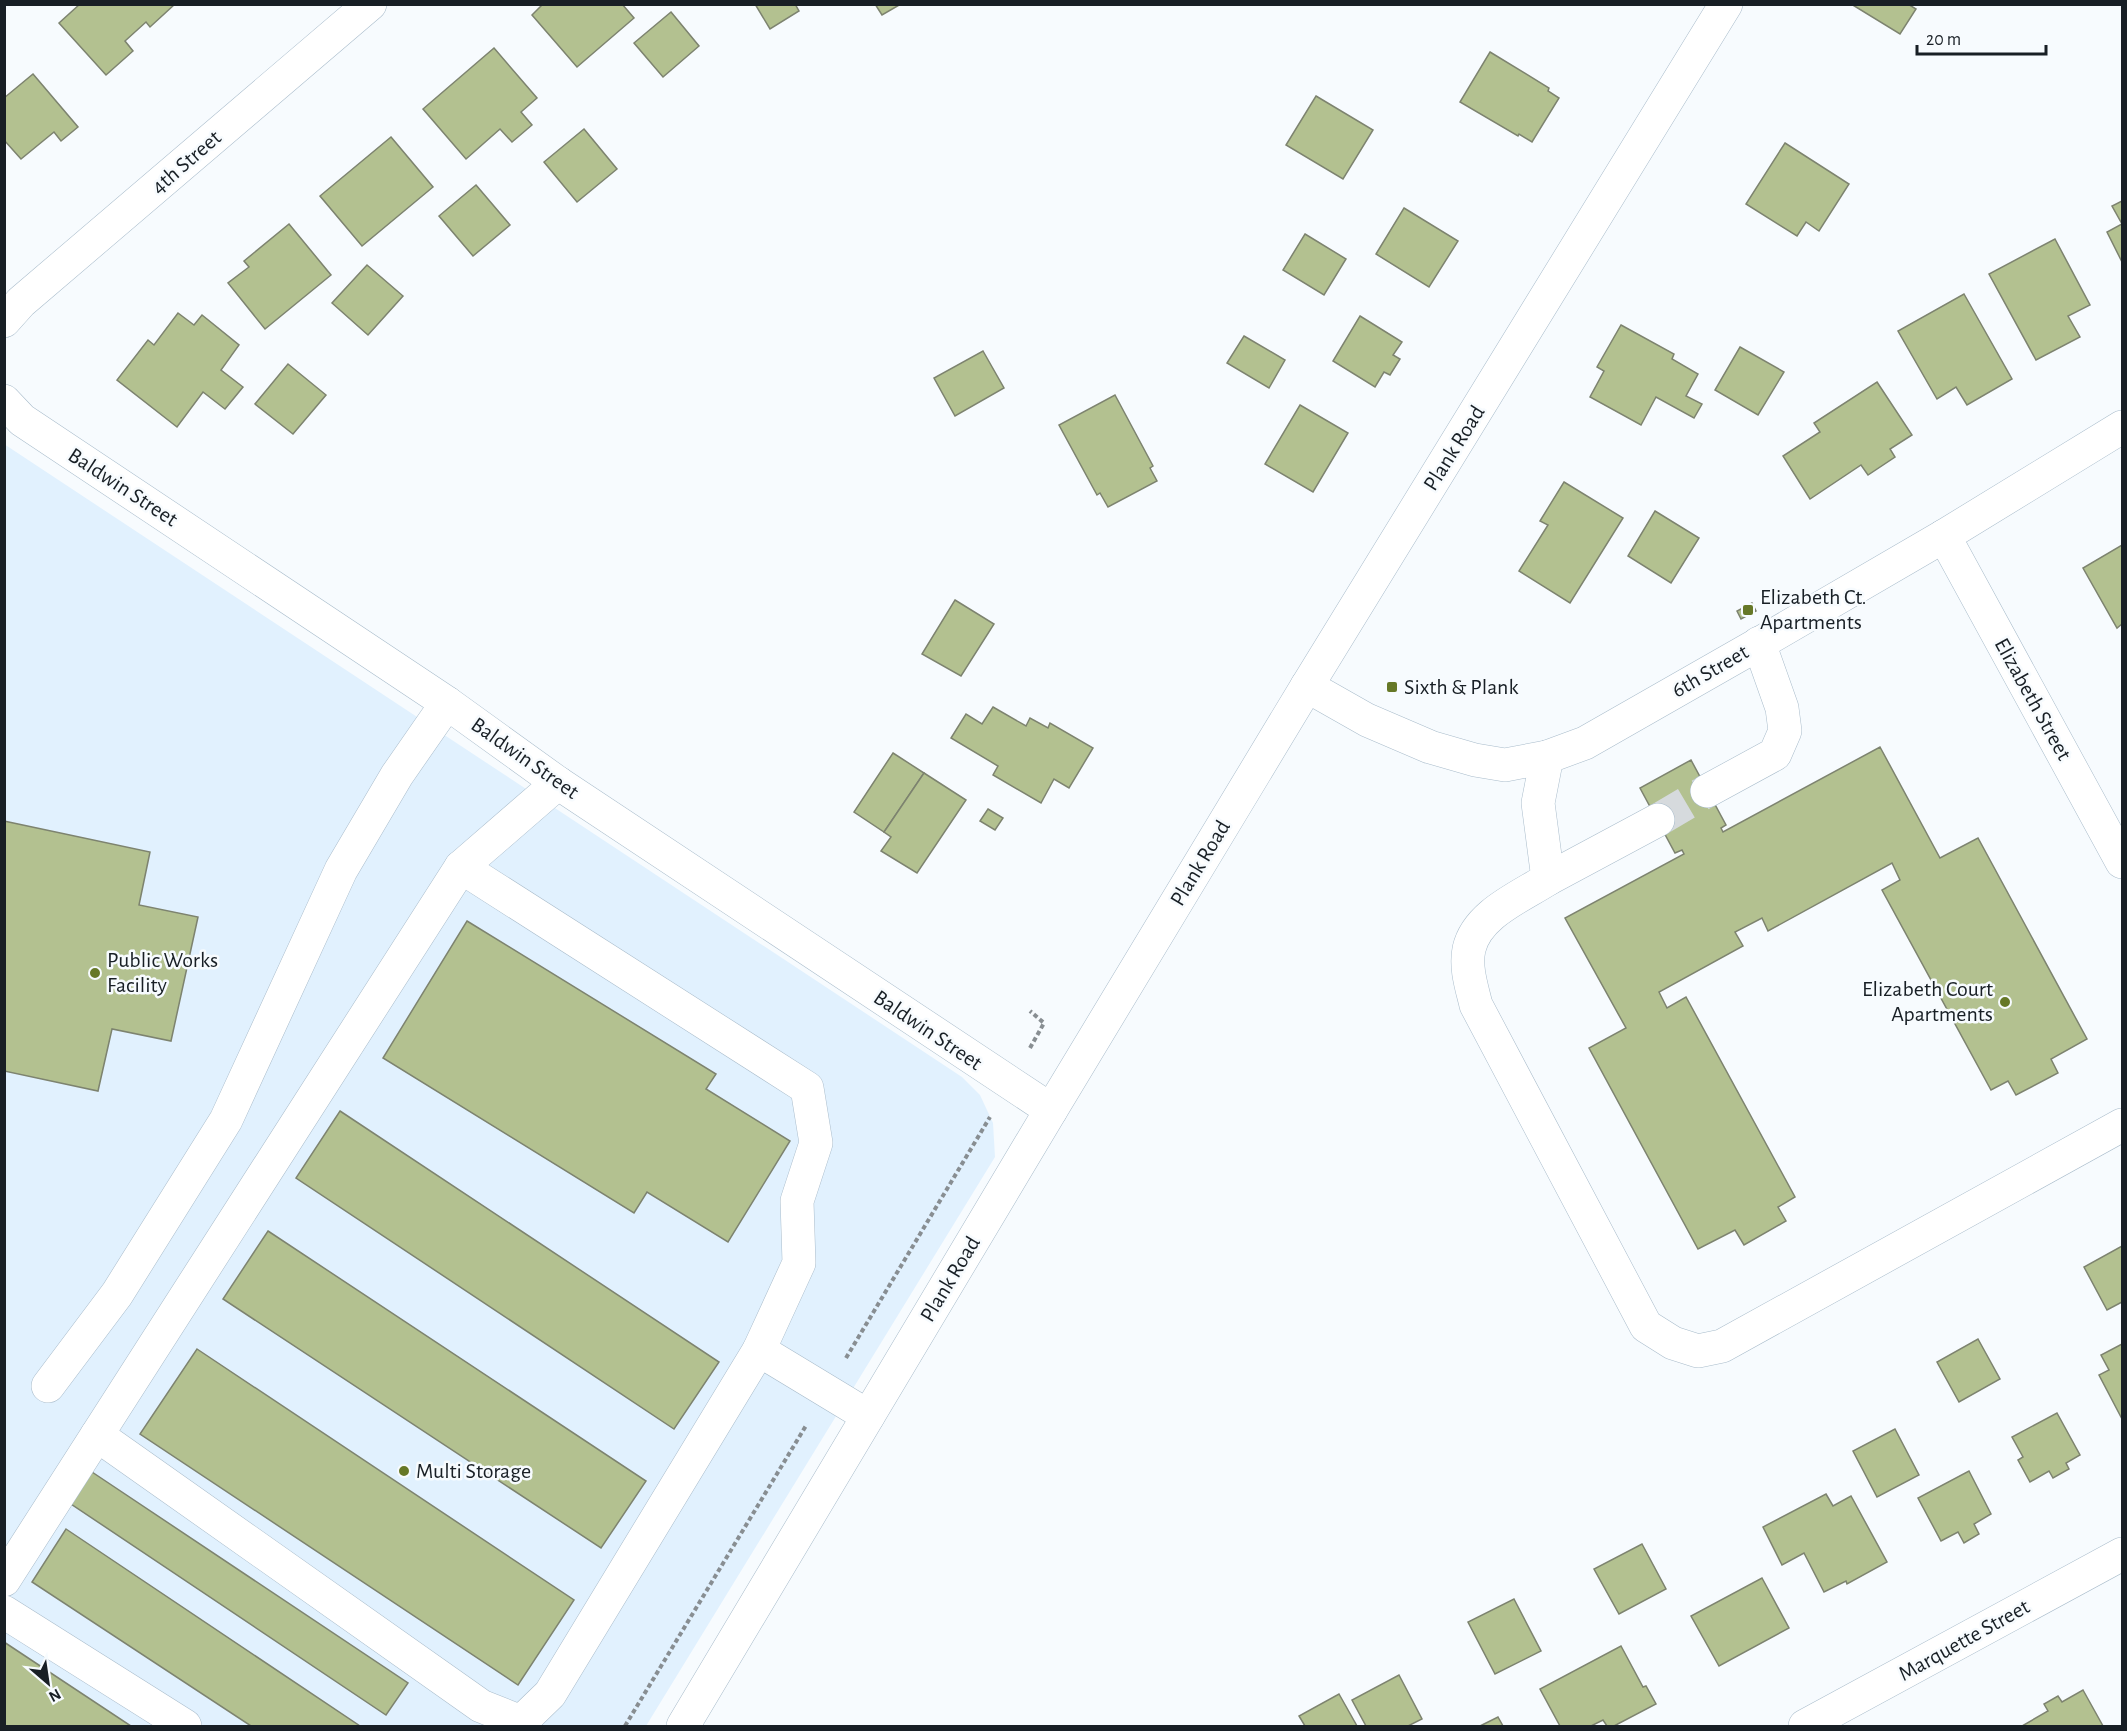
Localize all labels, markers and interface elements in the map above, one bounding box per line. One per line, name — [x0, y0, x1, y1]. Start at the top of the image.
scale bar — [1917, 18, 2046, 56]
text: 20 m — [1926, 31, 1961, 49]
street label: 4th Street — [147, 126, 225, 198]
street label: Plank Road — [1419, 402, 1489, 494]
street label: Baldwin Street — [64, 444, 182, 530]
place label: Elizabeth Ct. Apartments — [1760, 586, 1867, 633]
marker: Elizabeth Ct. Apartments — [1741, 603, 1755, 617]
street label: Elizabeth Street — [1990, 634, 2076, 764]
street label: 6th Street — [1668, 640, 1752, 702]
place label: Sixth & Plank — [1404, 676, 1518, 698]
marker: Sixth & Plank — [1385, 680, 1399, 694]
street label: Baldwin Street — [467, 713, 583, 803]
street label: Plank Road — [1166, 816, 1234, 910]
place label: Public Works Facility — [107, 949, 218, 996]
marker: Public Works Facility — [88, 966, 102, 980]
place label: Elizabeth Court Apartments — [1862, 978, 1993, 1025]
street label: Baldwin Street — [870, 986, 986, 1074]
marker: Elizabeth Court Apartments — [1998, 995, 2012, 1009]
street label: Plank Road — [916, 1232, 984, 1326]
place label: Multi Storage — [416, 1460, 531, 1482]
marker: Multi Storage — [397, 1464, 411, 1478]
street label: Marquette Street — [1895, 1595, 2033, 1685]
north arrow — [18, 1653, 78, 1713]
text: N — [46, 1686, 64, 1705]

